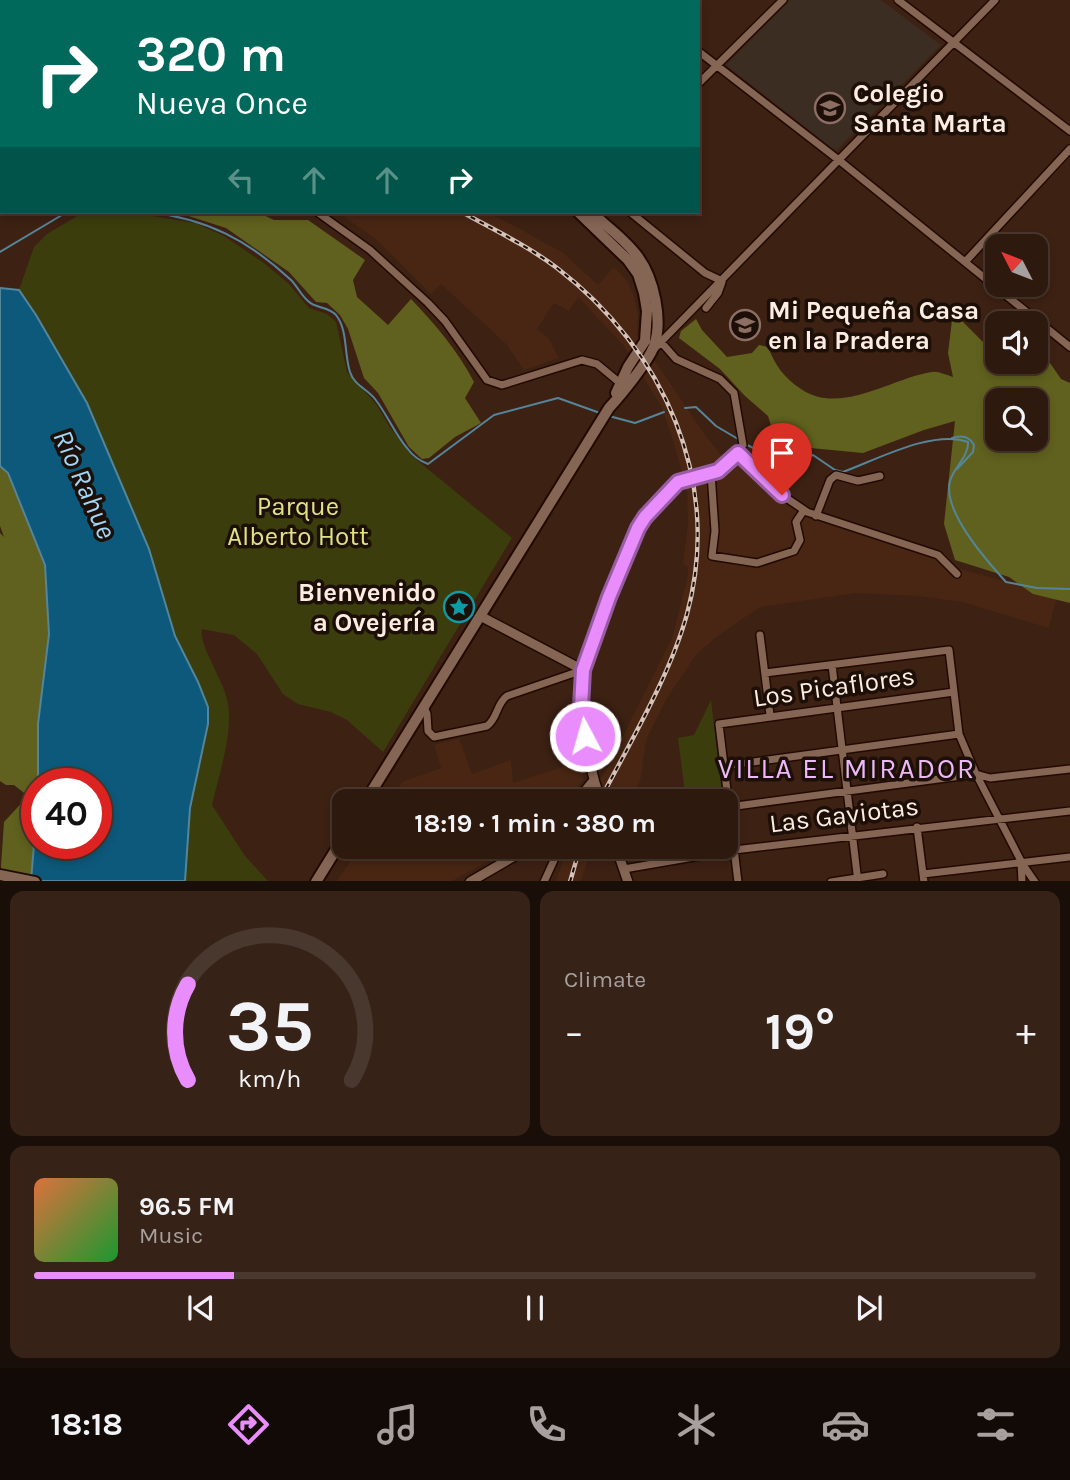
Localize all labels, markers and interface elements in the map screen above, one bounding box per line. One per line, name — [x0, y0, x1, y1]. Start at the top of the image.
text: 320 m — [136, 26, 286, 83]
icon: right — [21, 28, 112, 119]
place label: Colegio Santa Marta — [853, 78, 1007, 139]
text: Nueva Once — [136, 85, 308, 122]
school or university icon: Colegio Santa Marta — [813, 91, 847, 125]
icon: left — [222, 161, 260, 199]
icon: ahead — [295, 161, 333, 199]
icon: ahead — [368, 161, 406, 199]
icon: right — [441, 161, 479, 199]
north arrow — [985, 234, 1048, 298]
map controls — [985, 234, 1048, 451]
place label: Mi Pequeña Casa en la Pradera — [768, 295, 979, 356]
school or university icon: Mi Pequeña Casa en la Pradera — [728, 308, 762, 342]
button: sound — [985, 311, 1048, 374]
button: search — [985, 388, 1048, 451]
pin — [752, 423, 812, 495]
water label: Río Rahue — [46, 424, 124, 544]
icon: arrive — [763, 434, 801, 472]
park label: Parque Alberto Hott — [227, 491, 369, 552]
place label: Bienvenido a Ovejería — [298, 577, 436, 638]
place icon: Bienvenido a Ovejería — [442, 590, 476, 624]
street label: Los Picaflores — [751, 660, 917, 714]
position arrow — [548, 699, 622, 773]
district label: VILLA EL MIRADOR — [718, 752, 976, 785]
speed limit sign: 40 — [21, 768, 112, 859]
street label: Las Gaviotas — [768, 790, 920, 840]
text: 18:19 · 1 min · 380 m — [414, 808, 656, 839]
text: Climate — [564, 966, 646, 993]
text: 35 — [226, 983, 314, 1068]
text: 19° — [765, 1001, 835, 1062]
text: − — [564, 1010, 584, 1055]
text: + — [1016, 1010, 1036, 1055]
text: km/h — [238, 1063, 302, 1092]
text: 96.5 FM — [139, 1191, 235, 1222]
text: Music — [139, 1222, 203, 1249]
icon: previous — [182, 1289, 220, 1327]
icon: pause — [516, 1289, 554, 1327]
icon: next — [850, 1289, 888, 1327]
icon: directions — [224, 1400, 273, 1449]
icon: music — [373, 1400, 422, 1449]
icon: phone — [522, 1400, 571, 1449]
icon: climate — [672, 1400, 721, 1449]
icon: car — [821, 1400, 870, 1449]
icon: filters — [971, 1400, 1020, 1449]
text: 18:18 — [50, 1406, 123, 1443]

